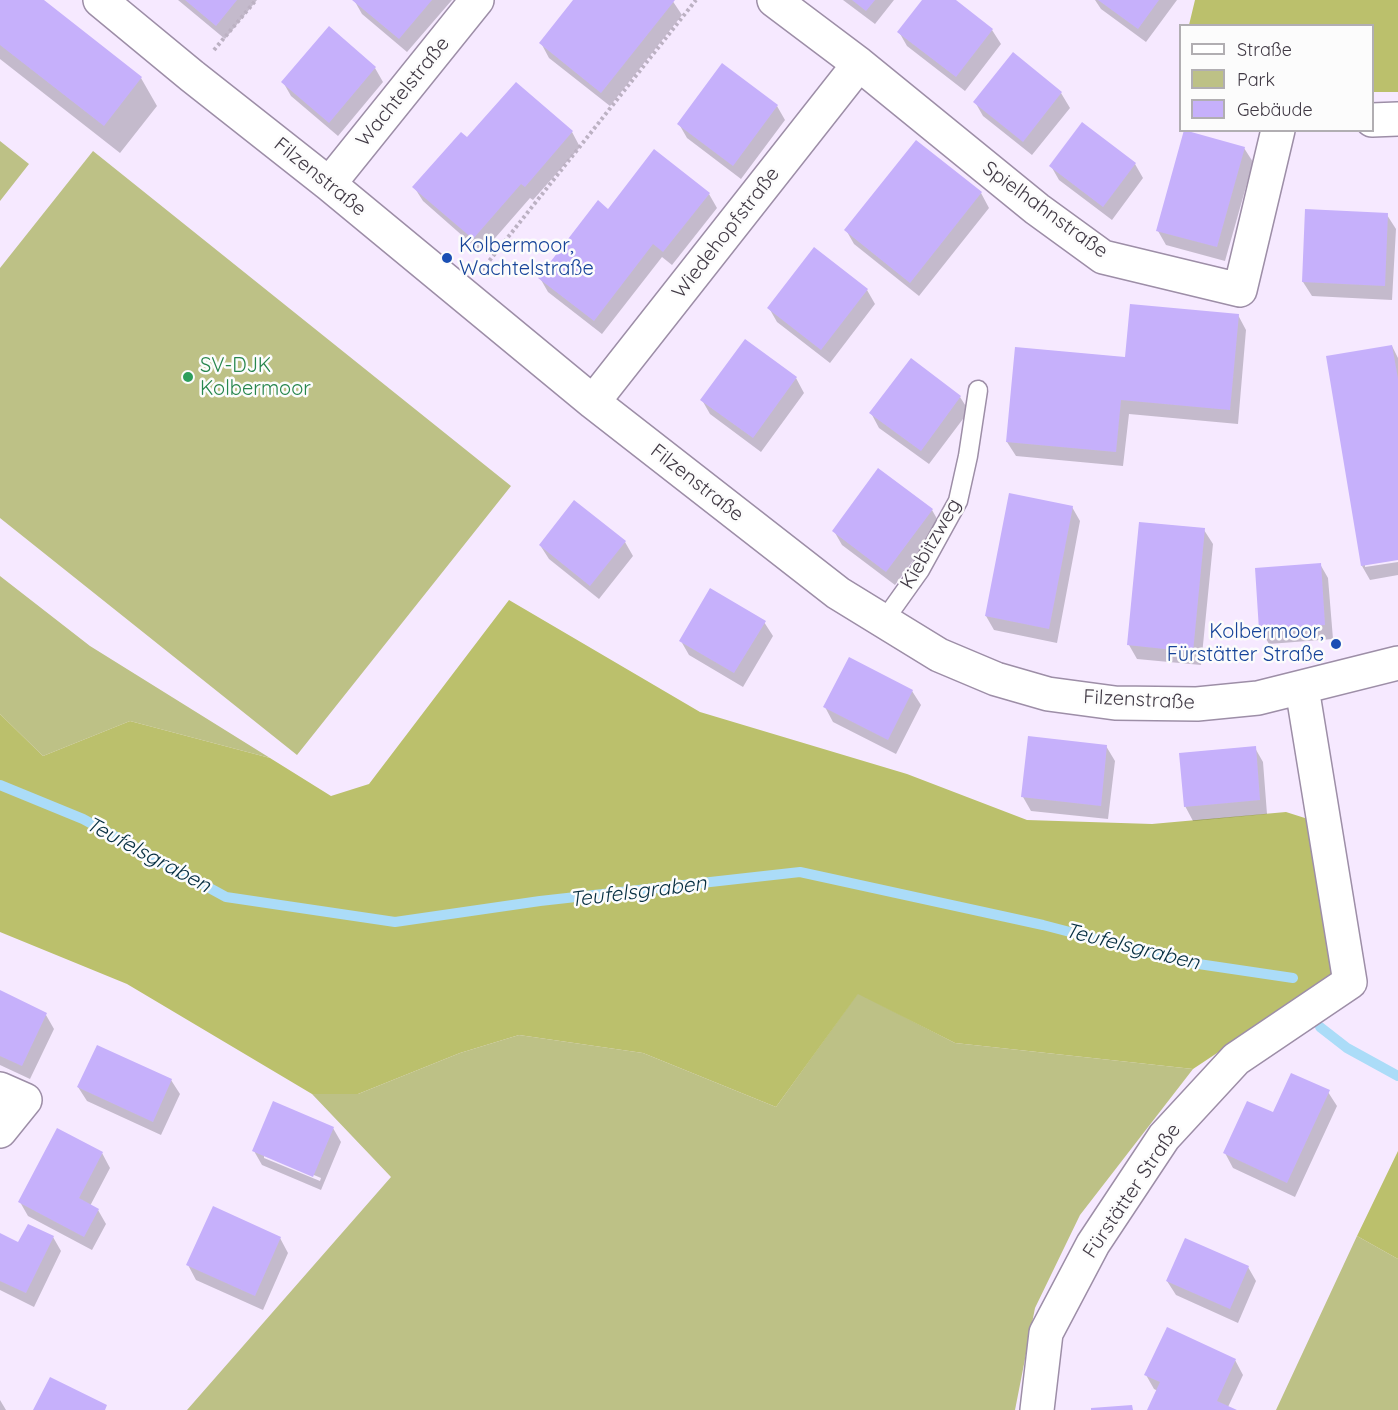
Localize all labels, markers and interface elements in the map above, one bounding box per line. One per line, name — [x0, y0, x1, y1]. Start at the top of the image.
legend — [1179, 24, 1374, 132]
street label: Wachtelstraße — [351, 32, 455, 152]
text: Straße — [1237, 38, 1292, 61]
text: Park — [1237, 68, 1275, 91]
text: Gebäude — [1237, 98, 1313, 121]
street label: Filzenstraße — [269, 133, 371, 221]
street label: Spielhahnstraße — [978, 156, 1112, 264]
street label: Wiedehopfstraße — [667, 162, 785, 304]
place label: Kolbermoor, Wachtelstraße — [459, 234, 594, 281]
marker: Kolbermoor, Wachtelstraße — [440, 251, 454, 265]
place label: SV-DJK Kolbermoor — [200, 354, 311, 401]
marker: SV-DJK Kolbermoor — [181, 370, 195, 384]
street label: Filzenstraße — [646, 439, 748, 527]
street label: Kiebitzweg — [895, 494, 967, 594]
place label: Kolbermoor, Fürstätter Straße — [1167, 620, 1324, 667]
marker: Kolbermoor, Fürstätter Straße — [1329, 637, 1343, 651]
street label: Filzenstraße — [1083, 685, 1195, 715]
water label: Teufelsgraben — [81, 812, 215, 898]
water label: Teufelsgraben — [568, 871, 708, 913]
water label: Teufelsgraben — [1062, 918, 1202, 976]
street label: Fürstätter Straße — [1078, 1119, 1186, 1263]

